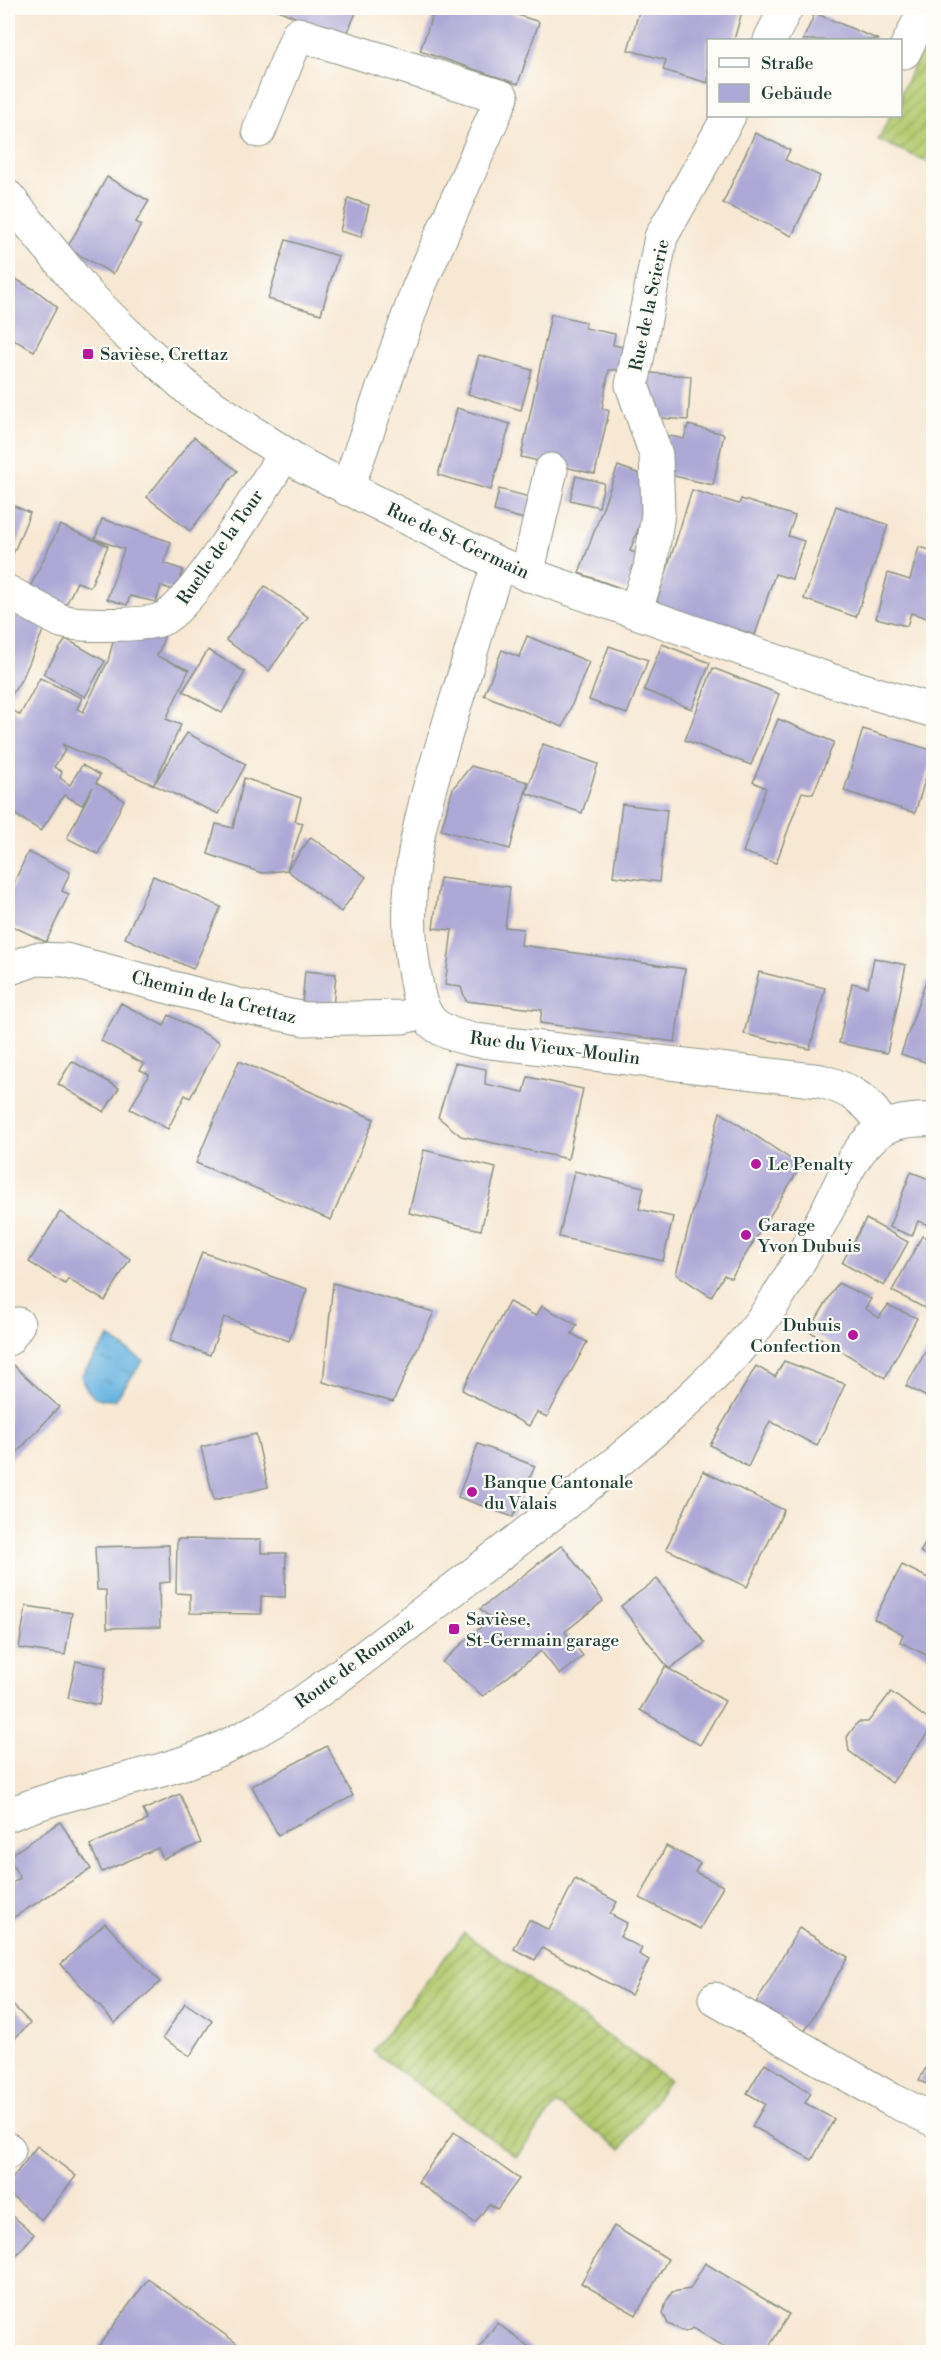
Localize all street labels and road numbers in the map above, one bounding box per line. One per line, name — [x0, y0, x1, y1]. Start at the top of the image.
street label: Rue de la Scierie — [624, 237, 675, 373]
street label: Ruelle de la Tour — [172, 485, 269, 609]
street label: Rue de St-Germain — [383, 498, 533, 585]
street label: Chemin de la Crettaz — [129, 966, 299, 1029]
street label: Rue du Vieux-Moulin — [469, 1027, 642, 1070]
street label: Route de Roumaz — [291, 1613, 418, 1714]

